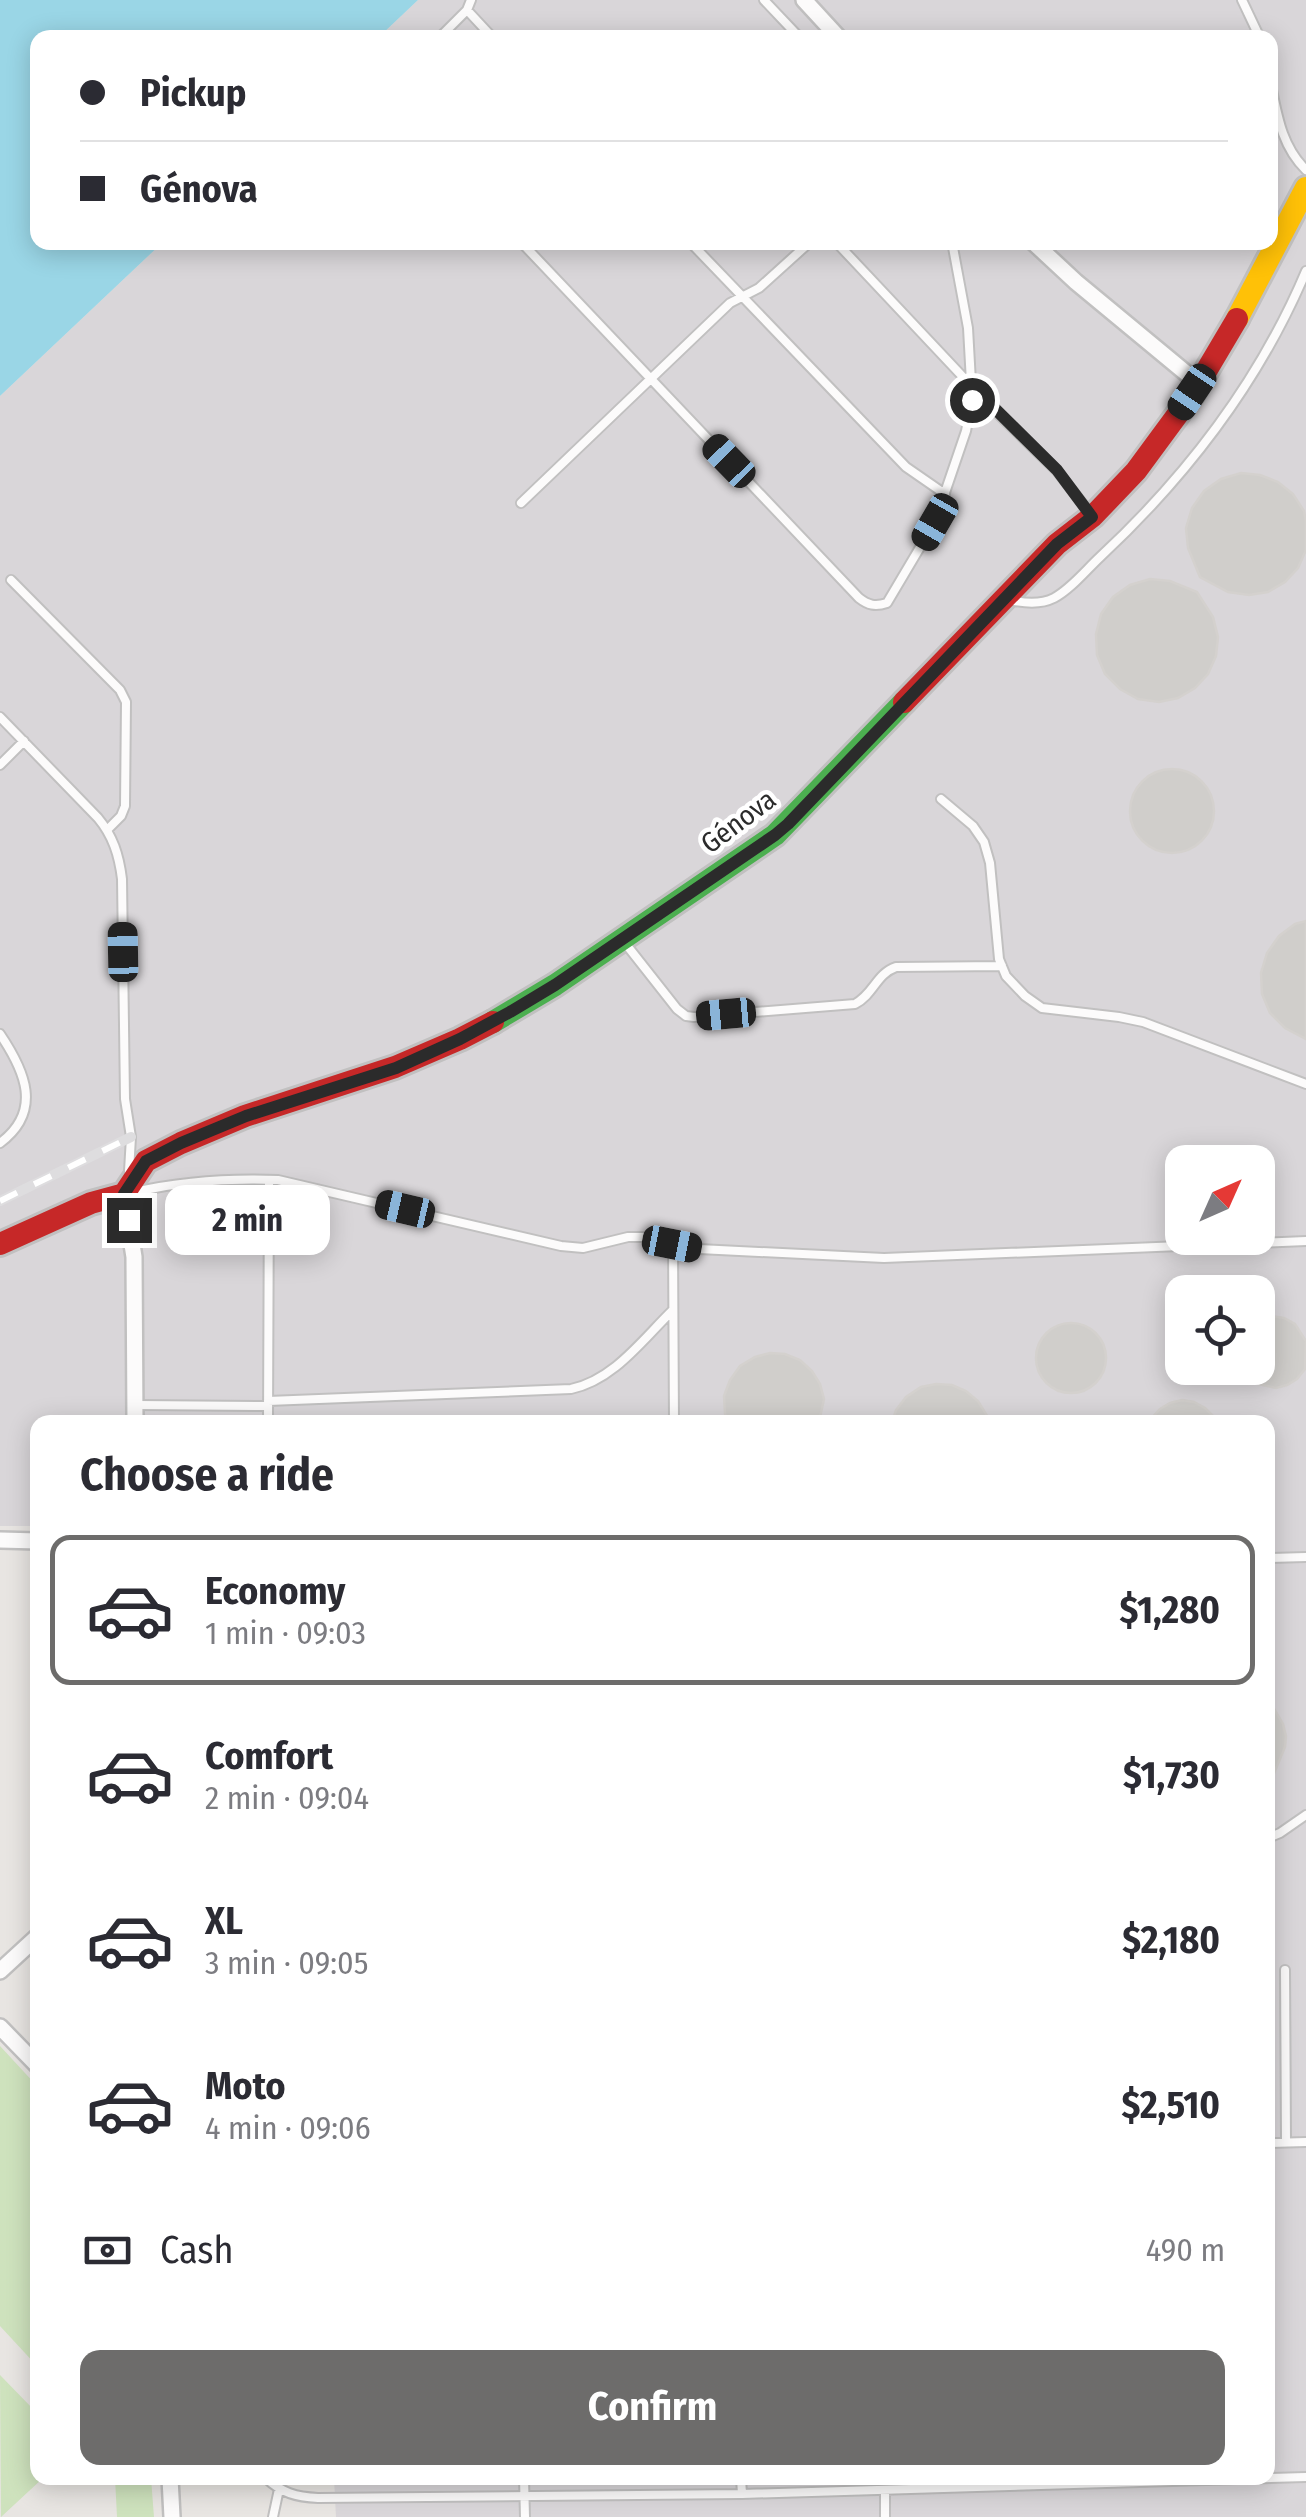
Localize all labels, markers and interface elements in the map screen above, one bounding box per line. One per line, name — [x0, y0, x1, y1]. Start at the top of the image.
text: Pickup — [140, 70, 246, 116]
text: Génova — [140, 166, 258, 212]
car — [1163, 359, 1221, 425]
route start — [950, 378, 995, 423]
car — [697, 429, 761, 493]
car — [907, 489, 963, 555]
street label: Génova — [694, 783, 782, 860]
car — [107, 922, 139, 982]
car — [695, 996, 757, 1032]
north arrow — [1165, 1145, 1275, 1255]
map controls — [1165, 1145, 1275, 1385]
callout: 2 min — [164, 1185, 329, 1255]
car — [372, 1188, 438, 1230]
route end — [107, 1198, 152, 1243]
text: 2 min — [212, 1201, 283, 1239]
car — [640, 1224, 704, 1264]
button: locate — [1165, 1275, 1275, 1385]
text: Choose a ride — [80, 1448, 334, 1502]
icon: car — [85, 1565, 175, 1655]
text: Economy — [205, 1568, 345, 1614]
text: $1,280 — [1119, 1587, 1220, 1633]
text: 1 min · 09:03 — [205, 1614, 366, 1652]
icon: car — [85, 1730, 175, 1820]
text: Comfort — [205, 1733, 333, 1779]
text: $1,730 — [1123, 1752, 1220, 1798]
text: 2 min · 09:04 — [205, 1779, 369, 1817]
icon: car — [85, 1895, 175, 1985]
text: XL — [205, 1898, 243, 1944]
text: $2,180 — [1122, 1917, 1220, 1963]
text: 3 min · 09:05 — [205, 1944, 368, 1982]
icon: car — [85, 2060, 175, 2150]
text: Moto — [205, 2063, 286, 2109]
text: $2,510 — [1121, 2082, 1220, 2128]
text: 4 min · 09:06 — [205, 2109, 371, 2147]
icon: cash — [80, 2223, 135, 2278]
text: Cash — [160, 2227, 234, 2273]
text: 490 m — [1146, 2231, 1225, 2269]
button: Confirm — [80, 2350, 1225, 2465]

